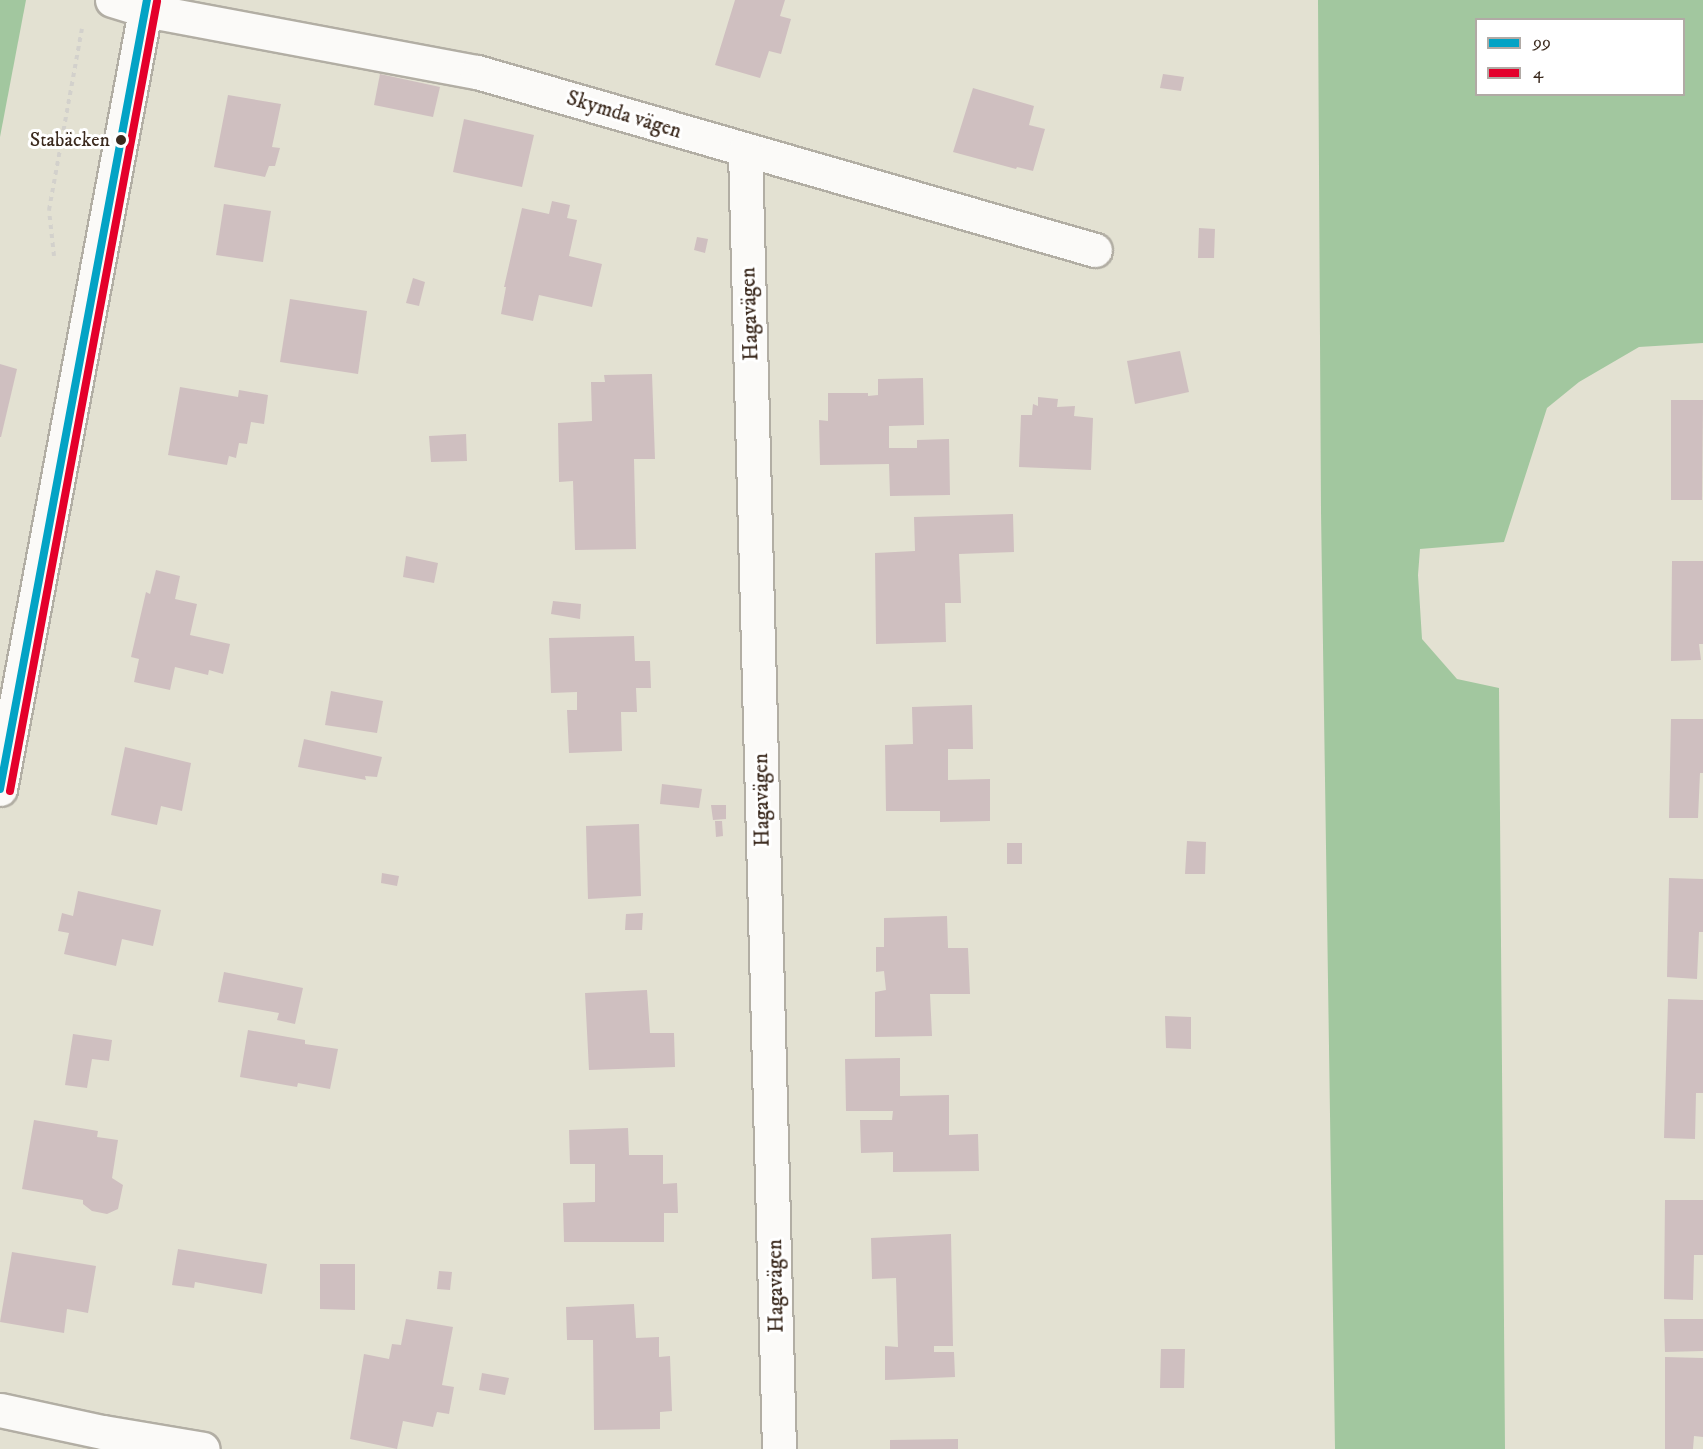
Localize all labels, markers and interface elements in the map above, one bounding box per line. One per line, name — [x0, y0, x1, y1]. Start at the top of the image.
legend — [1475, 18, 1685, 96]
text: 99 — [1533, 32, 1551, 54]
text: 4 — [1533, 62, 1543, 84]
street label: Skymda vägen — [563, 86, 685, 144]
place label: Stabäcken — [30, 128, 110, 152]
marker: Stabäcken — [115, 134, 127, 146]
street label: Hagavägen — [736, 267, 764, 361]
street label: Hagavägen — [749, 753, 775, 847]
street label: Hagavägen — [763, 1239, 789, 1333]

